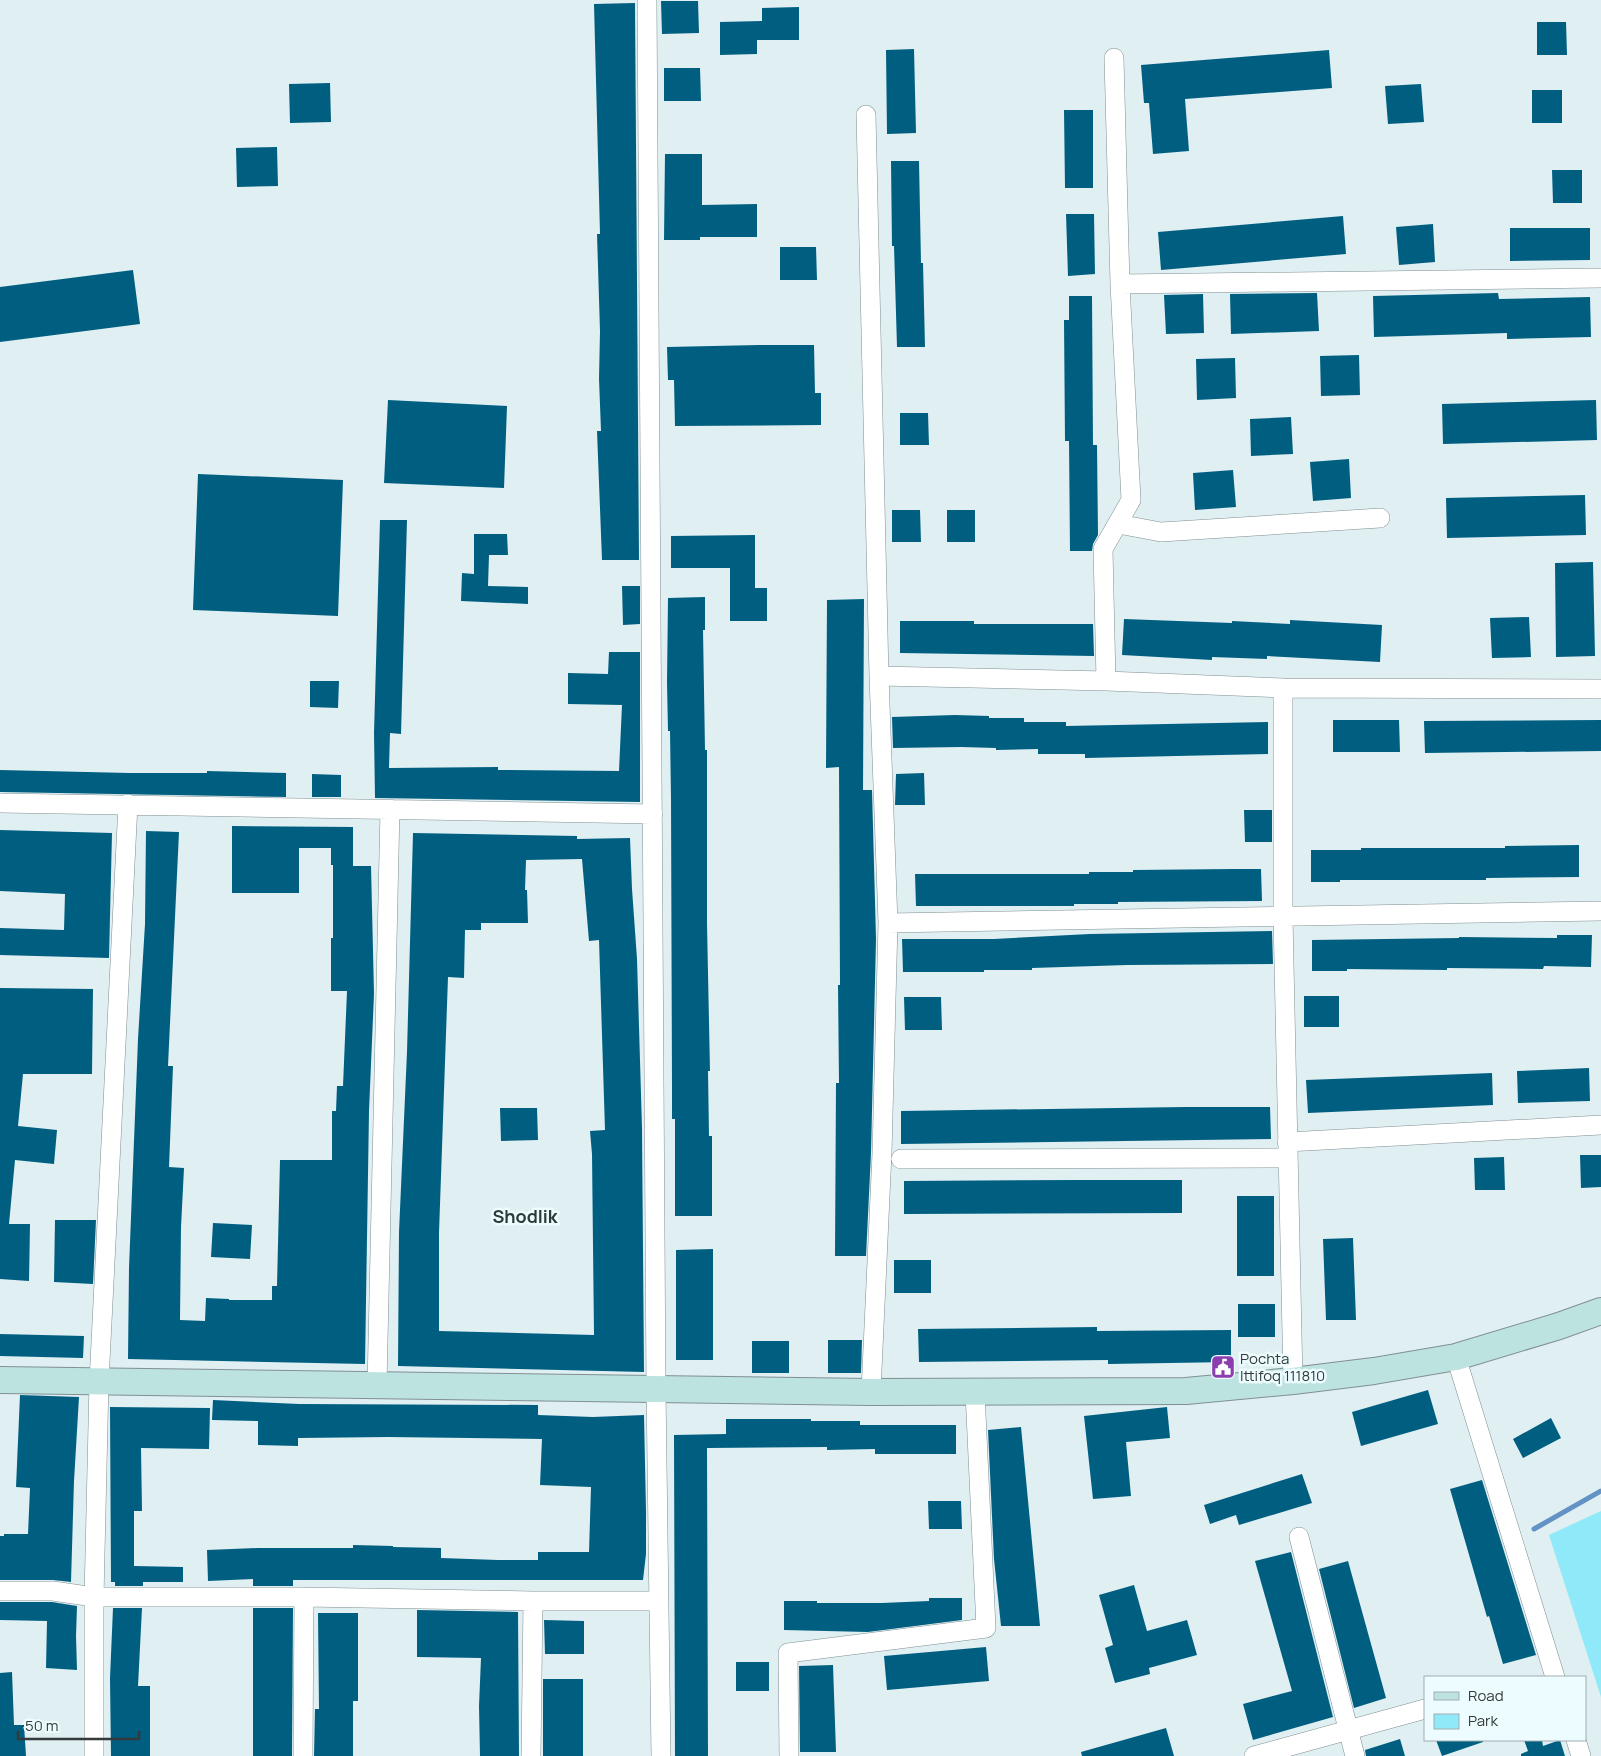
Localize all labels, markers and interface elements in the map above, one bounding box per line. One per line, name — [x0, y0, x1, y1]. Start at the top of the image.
district label: Shodlik — [492, 1204, 559, 1228]
place label: Pochta Ittifoq 111810 — [1240, 1348, 1325, 1386]
public building icon: Pochta Ittifoq 111810 — [1210, 1354, 1236, 1380]
legend — [1424, 1676, 1586, 1741]
text: Road — [1468, 1685, 1504, 1706]
scale bar — [18, 1708, 139, 1740]
text: Park — [1468, 1710, 1498, 1731]
text: 50 m — [25, 1715, 59, 1736]

